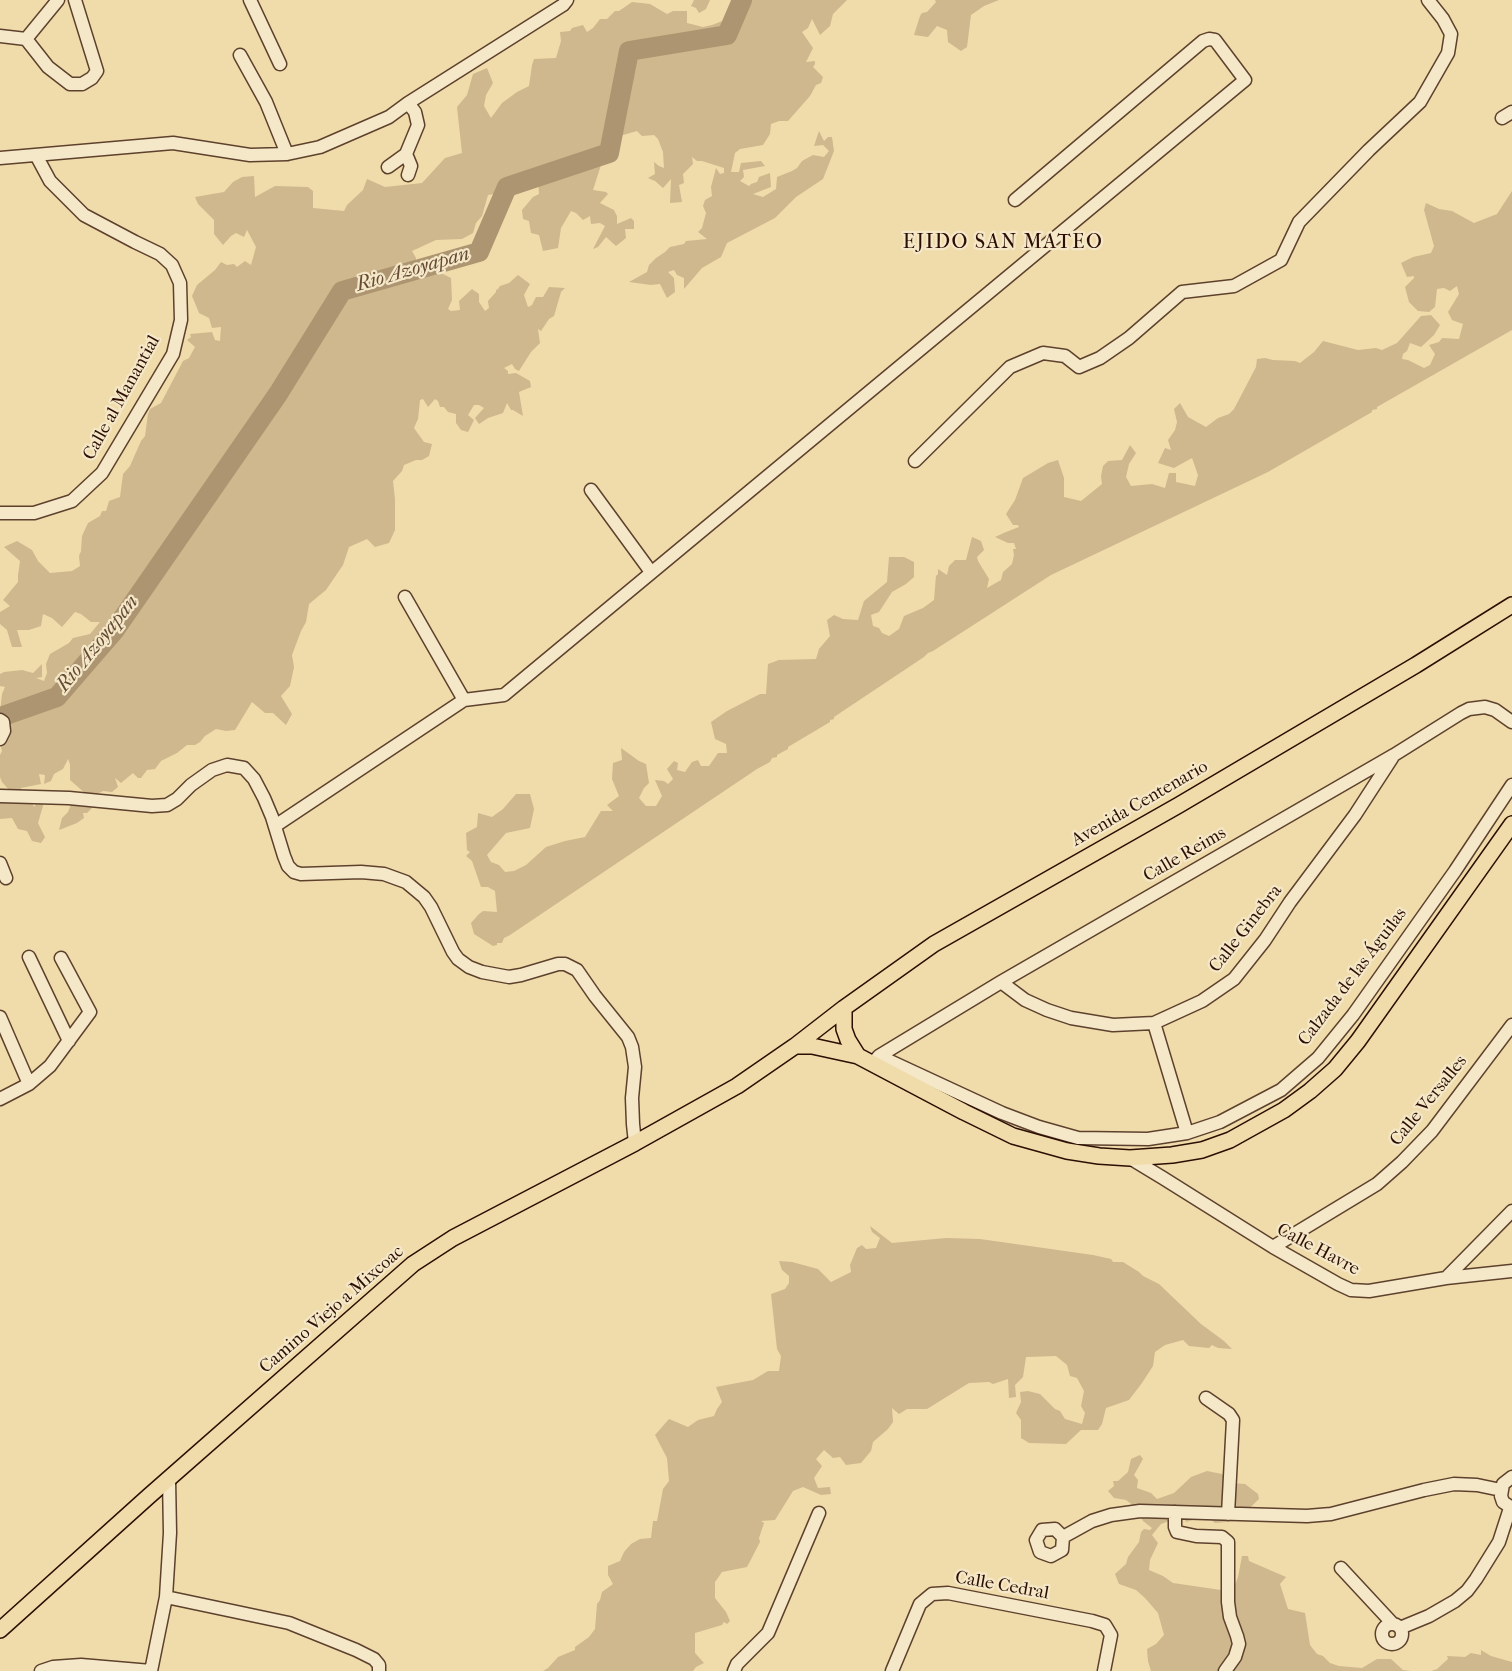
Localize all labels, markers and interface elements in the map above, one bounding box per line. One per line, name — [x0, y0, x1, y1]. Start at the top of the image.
district label: EJIDO SAN MATEO — [903, 231, 1103, 255]
water label: Rio Azoyapan — [353, 242, 473, 298]
street label: Calle al Manantial — [79, 332, 165, 464]
water label: Rio Azoyapan — [52, 591, 144, 697]
street label: Avenida Centenario — [1068, 756, 1212, 852]
street label: Calle Reims — [1140, 823, 1230, 887]
street label: Calle Ginebra — [1205, 881, 1287, 977]
street label: Calzada de las Águilas — [1294, 904, 1412, 1050]
street label: Calle Versalles — [1386, 1051, 1472, 1151]
street label: Calle Havre — [1273, 1219, 1363, 1281]
street label: Camino Viejo a Mixcoac — [256, 1242, 408, 1378]
street label: Calle Cedral — [953, 1567, 1051, 1605]

